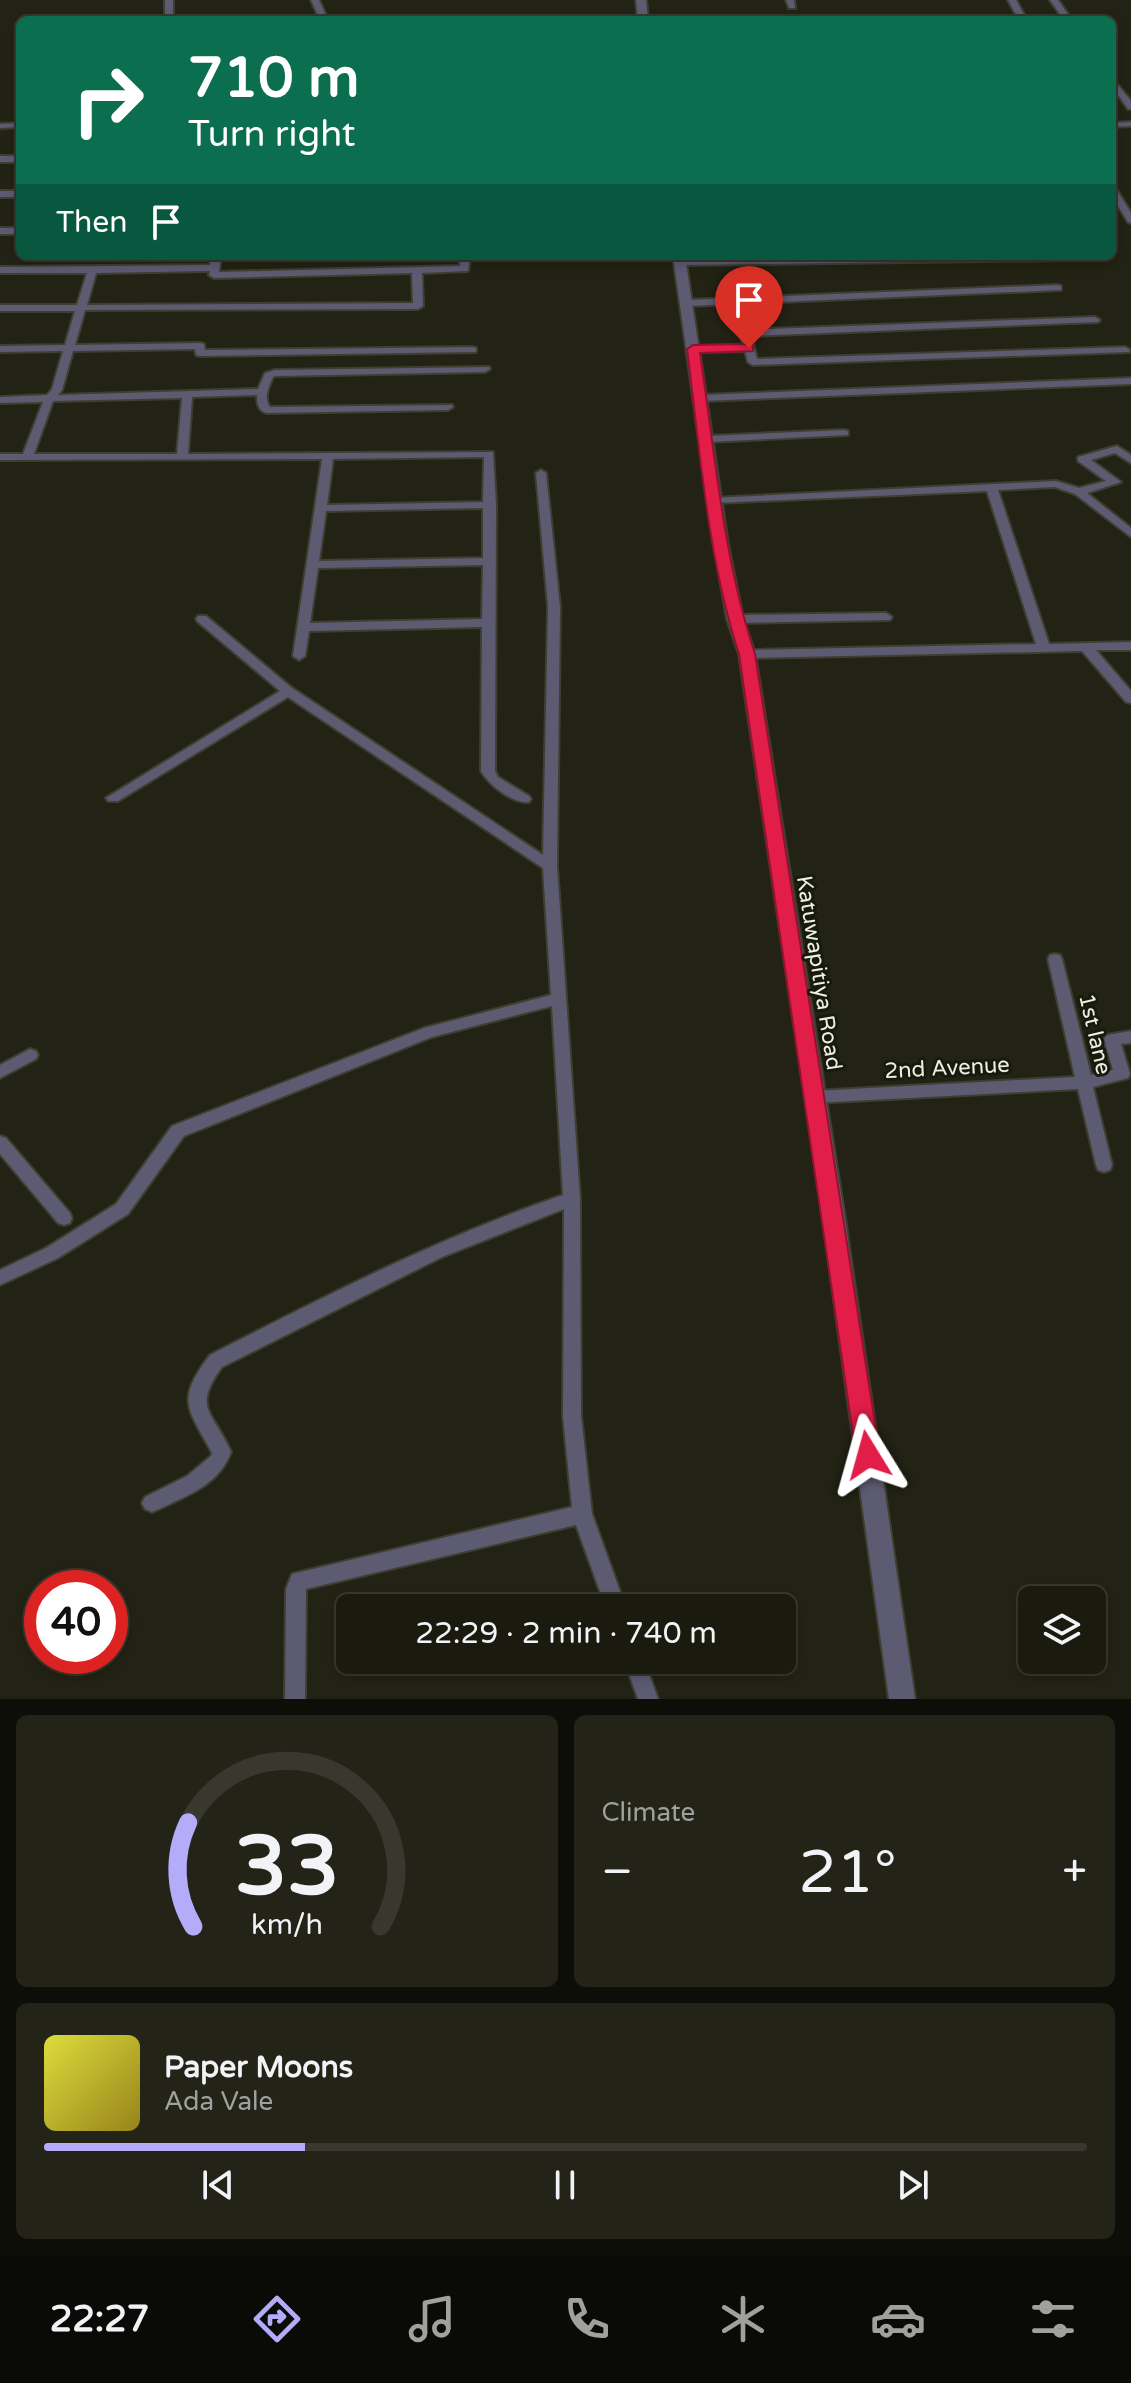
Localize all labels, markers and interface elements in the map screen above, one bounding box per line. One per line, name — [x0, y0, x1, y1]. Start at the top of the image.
text: 710 m — [188, 45, 359, 112]
icon: right — [56, 48, 160, 152]
text: Turn right — [188, 113, 355, 156]
icon: arrive — [144, 200, 188, 244]
text: Then — [56, 204, 128, 241]
pin — [715, 266, 783, 348]
icon: arrive — [727, 278, 771, 322]
street label: Katuwapitiya Road — [791, 874, 847, 1072]
street label: 1st lane — [1073, 991, 1117, 1077]
street label: 2nd Avenue — [884, 1052, 1010, 1084]
position arrow — [826, 1413, 910, 1497]
speed limit sign: 40 — [24, 1570, 128, 1674]
map controls — [1018, 1586, 1106, 1674]
button: layers — [1018, 1586, 1106, 1674]
text: 22:29 · 2 min · 740 m — [415, 1615, 717, 1652]
text: Climate — [602, 1797, 695, 1828]
text: 33 — [235, 1817, 339, 1917]
text: 21° — [799, 1837, 897, 1909]
text: − — [602, 1846, 633, 1899]
text: + — [1062, 1846, 1087, 1899]
text: km/h — [251, 1908, 323, 1942]
text: Paper Moons — [164, 2049, 353, 2086]
text: Ada Vale — [164, 2086, 273, 2117]
icon: previous — [196, 2163, 240, 2207]
icon: pause — [543, 2163, 587, 2207]
icon: next — [891, 2163, 935, 2207]
icon: directions — [249, 2291, 305, 2347]
icon: music — [404, 2291, 460, 2347]
icon: phone — [559, 2291, 615, 2347]
icon: climate — [715, 2291, 771, 2347]
icon: car — [870, 2291, 926, 2347]
icon: filters — [1025, 2291, 1081, 2347]
text: 22:27 — [50, 2298, 149, 2341]

